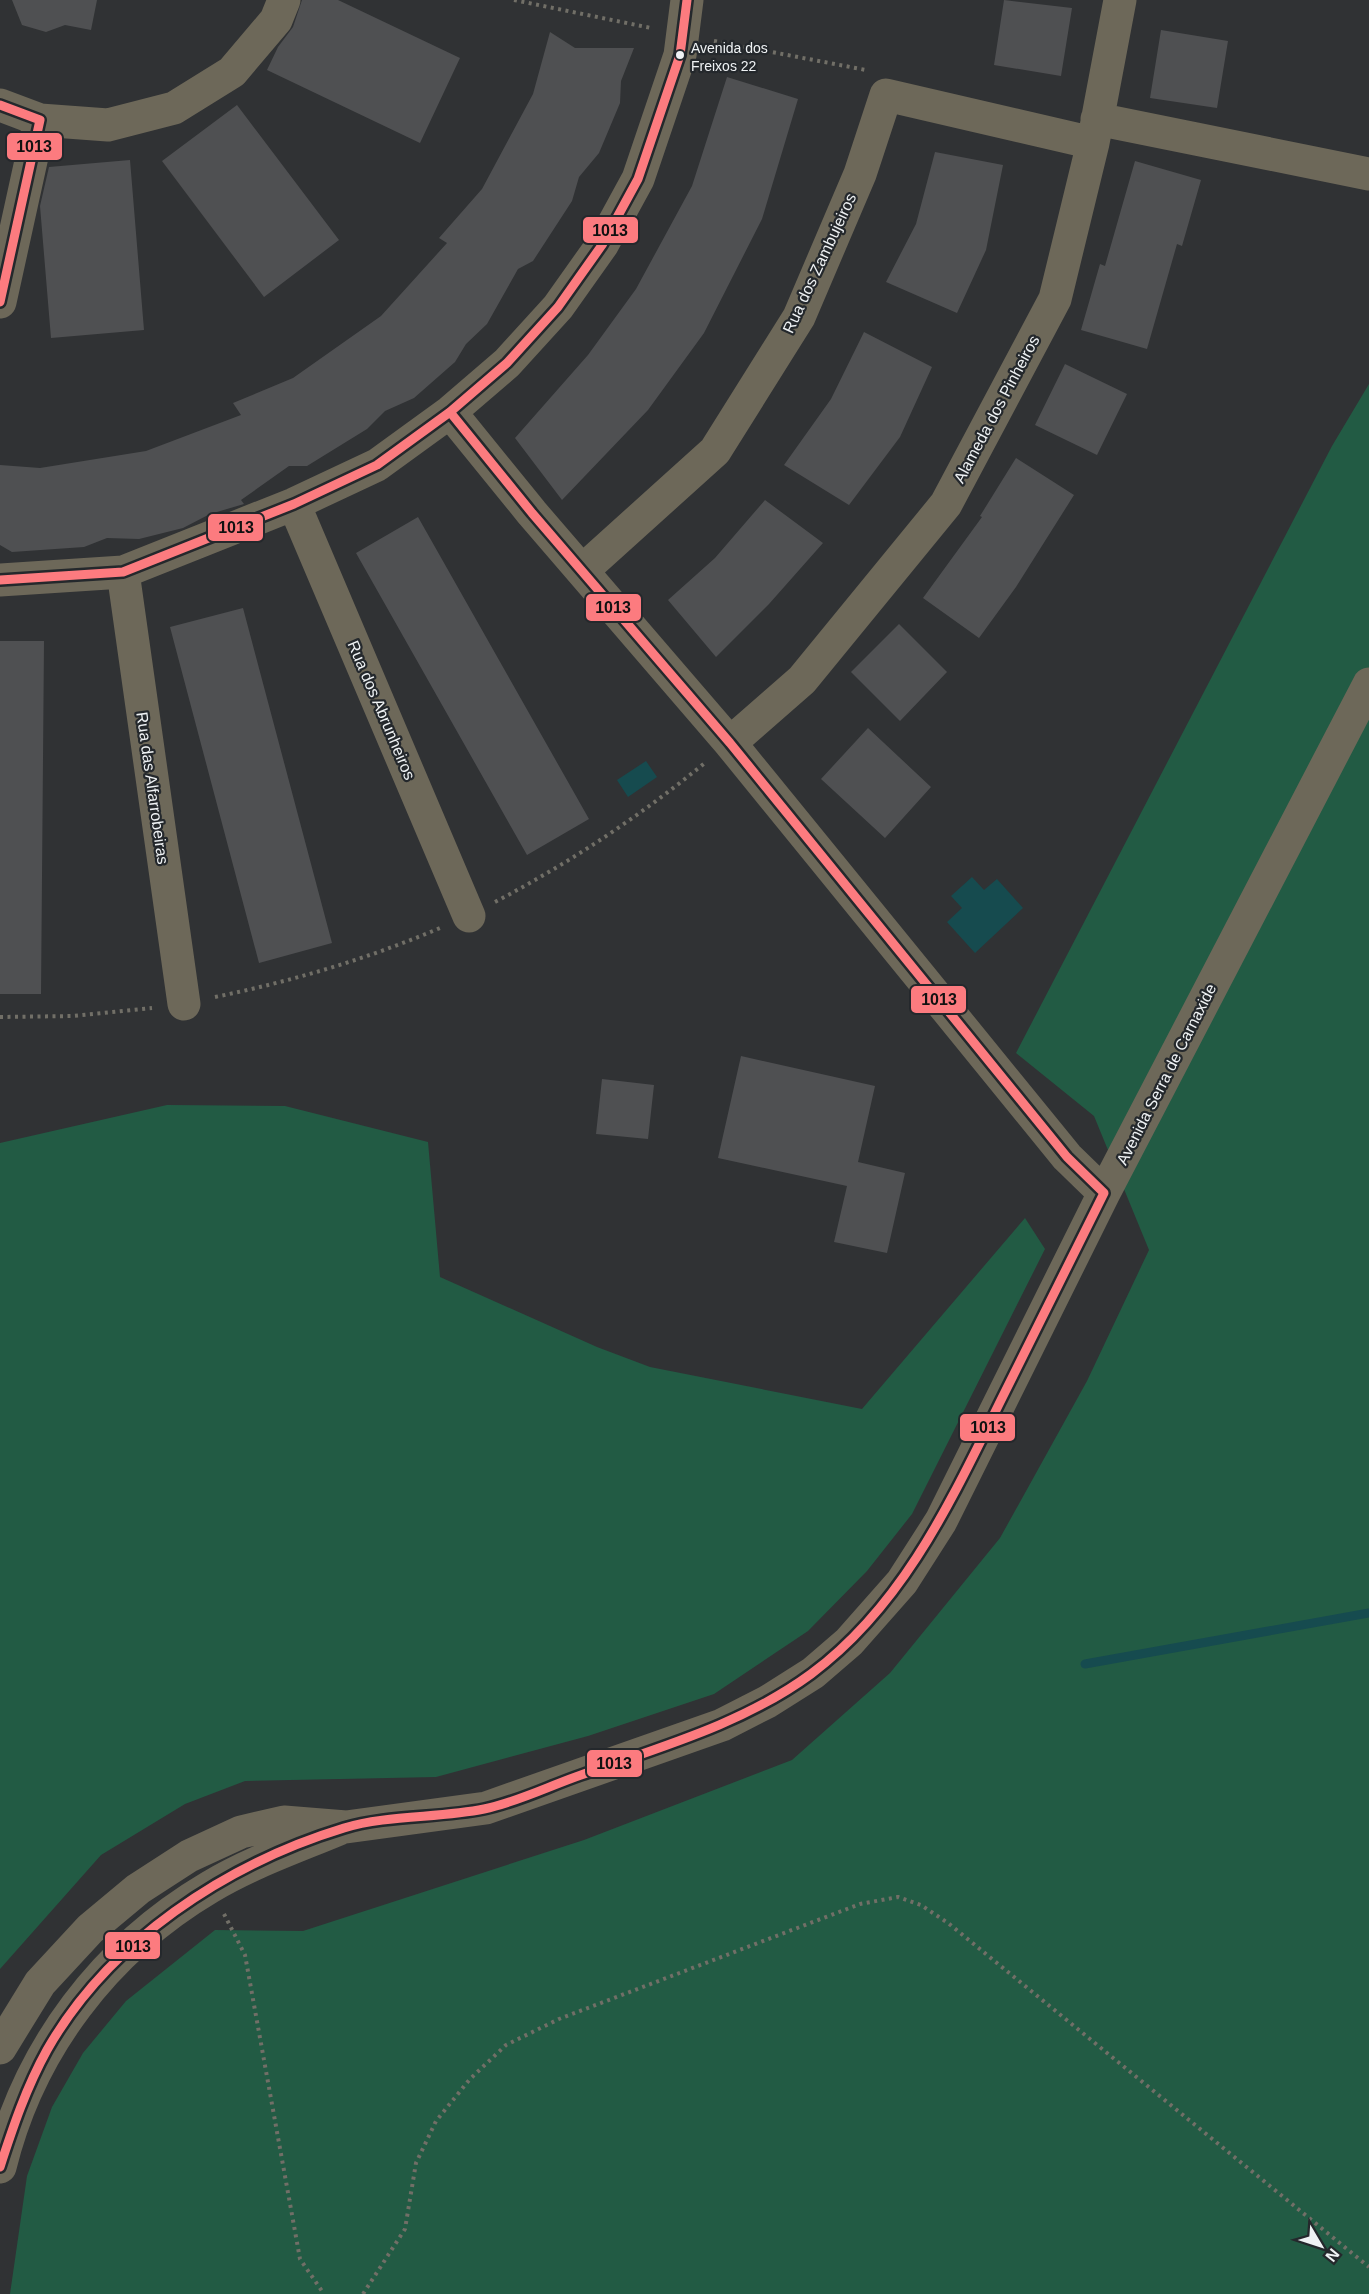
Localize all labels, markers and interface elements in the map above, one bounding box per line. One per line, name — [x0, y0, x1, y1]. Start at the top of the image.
place label: Avenida dos Freixos 22 — [691, 40, 768, 74]
marker: Avenida dos Freixos 22 — [674, 49, 686, 61]
line badge: 1013 — [6, 132, 63, 161]
text: 1013 — [16, 138, 52, 155]
street label: Rua dos Zambujeiros — [780, 191, 859, 336]
line badge: 1013 — [582, 216, 639, 244]
text: 1013 — [592, 222, 628, 239]
street label: Alameda dos Pinheiros — [950, 333, 1043, 486]
line badge: 1013 — [207, 513, 264, 542]
text: 1013 — [218, 519, 254, 536]
line badge: 1013 — [585, 593, 642, 622]
text: 1013 — [595, 599, 631, 616]
street label: Rua dos Abrunheiros — [345, 638, 419, 782]
street label: Rua das Alfarrobeiras — [133, 711, 172, 865]
street label: Avenida Serra de Carnaxide — [1113, 981, 1220, 1168]
line badge: 1013 — [910, 985, 967, 1014]
text: 1013 — [921, 991, 957, 1008]
line badge: 1013 — [959, 1413, 1016, 1442]
text: 1013 — [970, 1419, 1006, 1436]
line badge: 1013 — [586, 1749, 643, 1778]
text: 1013 — [596, 1755, 632, 1772]
line badge: 1013 — [104, 1931, 161, 1960]
text: 1013 — [115, 1938, 151, 1955]
north arrow — [1291, 2216, 1351, 2276]
text: N — [1322, 2245, 1343, 2265]

